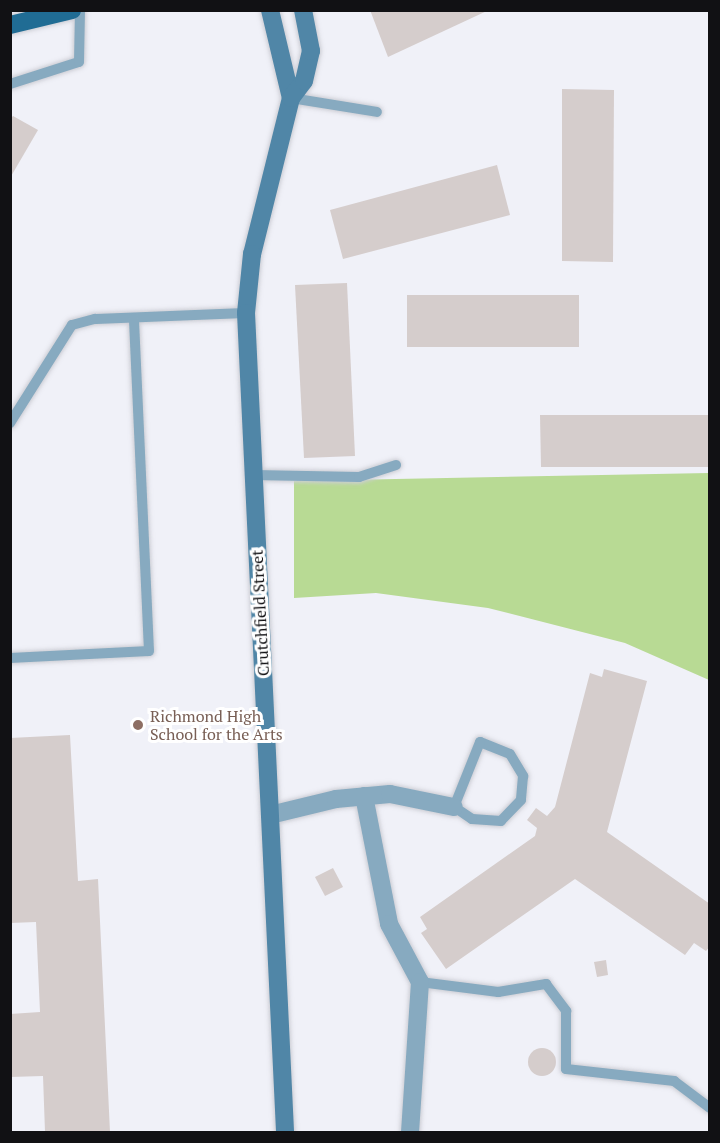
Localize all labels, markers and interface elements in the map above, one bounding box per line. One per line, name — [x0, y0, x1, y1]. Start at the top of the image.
street label: Crutchfield Street — [247, 549, 273, 677]
place label: Richmond High School for the Arts — [150, 706, 283, 744]
marker: Richmond High School for the Arts — [131, 718, 145, 732]

